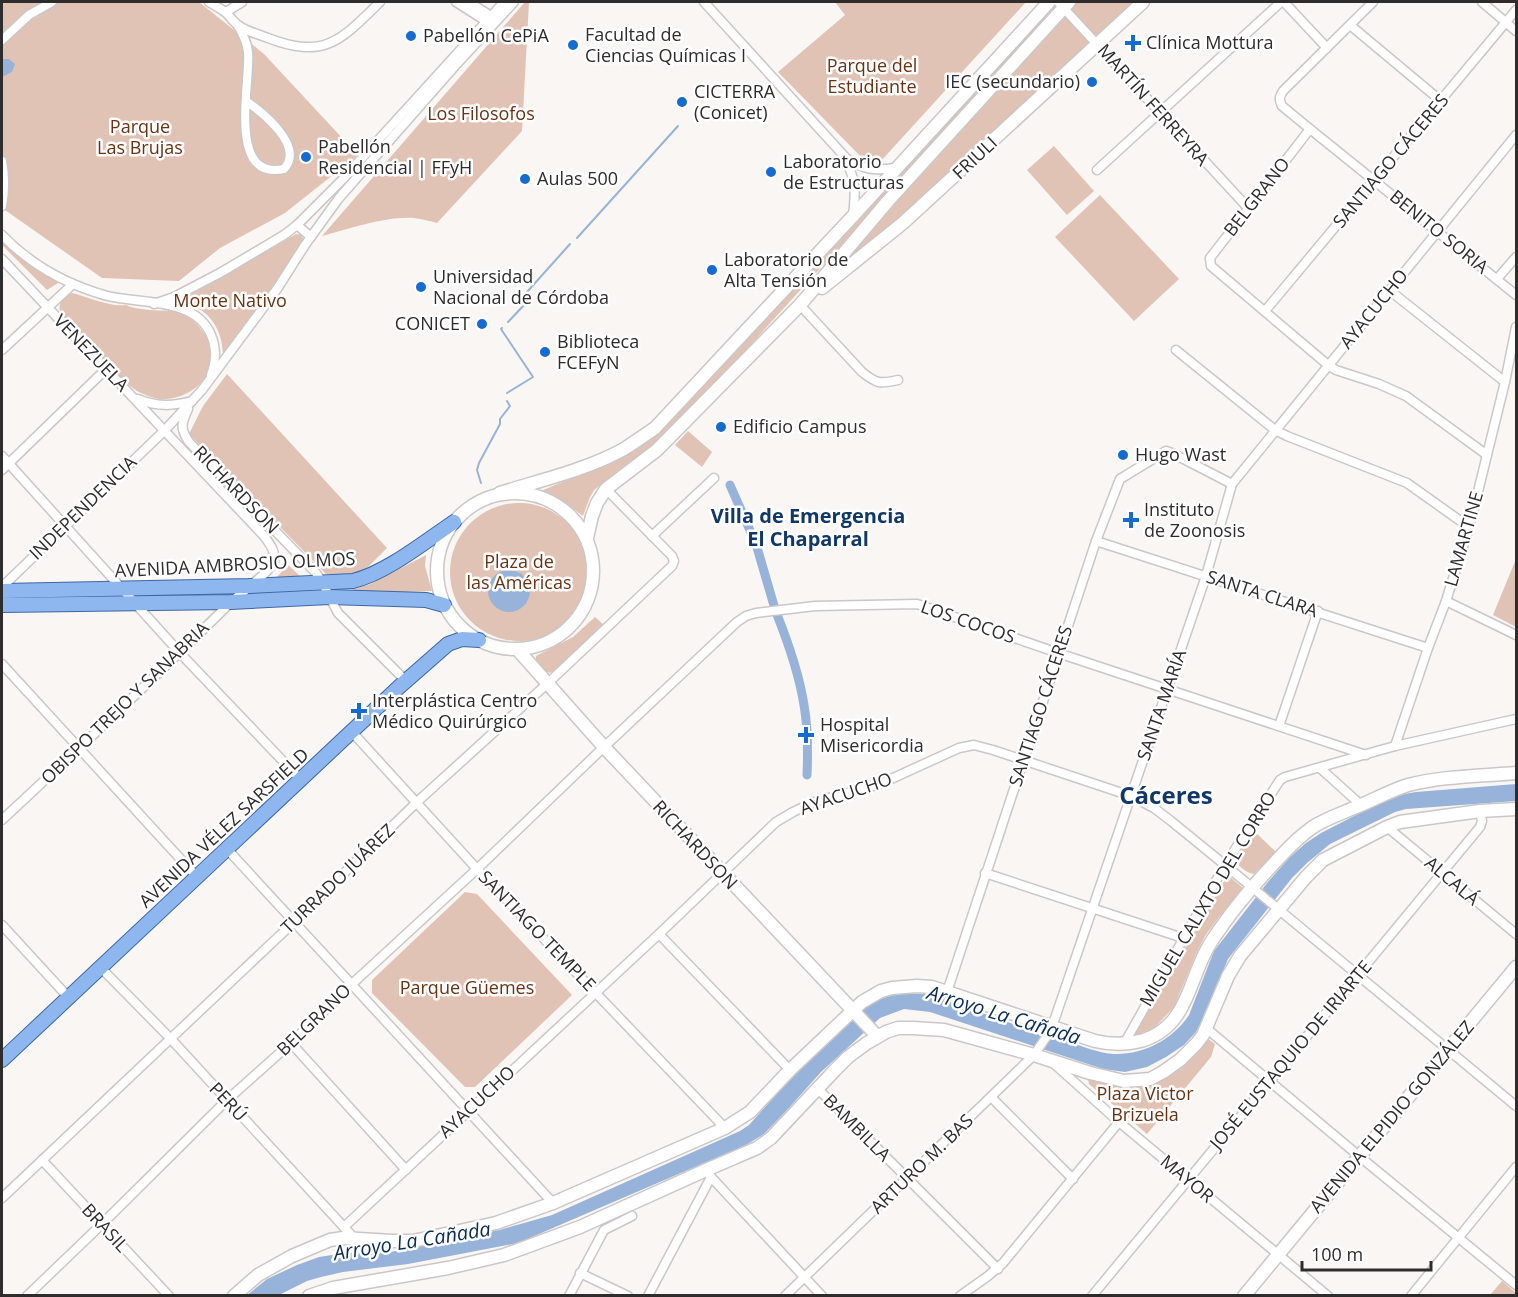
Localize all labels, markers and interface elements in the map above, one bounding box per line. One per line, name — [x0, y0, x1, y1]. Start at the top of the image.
place label: Facultad de Ciencias Químicas I — [585, 22, 746, 67]
place label: Pabellón CePiA — [423, 23, 549, 47]
marker: Pabellón CePiA — [404, 29, 418, 43]
place label: Clínica Mottura — [1146, 30, 1274, 54]
marker: Clínica Mottura — [1124, 34, 1142, 52]
marker: Facultad de Ciencias Químicas I — [566, 38, 580, 52]
street label: MARTÍN FERREYRA — [1093, 38, 1215, 171]
park label: Parque del Estudiante — [827, 53, 917, 98]
place label: IEC (secundario) — [945, 69, 1080, 93]
marker: IEC (secundario) — [1085, 75, 1099, 89]
place label: CICTERRA (Conicet) — [694, 79, 776, 124]
street label: SANTIAGO CÁCERES — [1327, 88, 1453, 232]
marker: CICTERRA (Conicet) — [675, 95, 689, 109]
park label: Los Filosofos — [427, 101, 535, 125]
park label: Parque Las Brujas — [97, 114, 183, 159]
street label: FRIULI — [947, 130, 1002, 184]
place label: Pabellón Residencial | FFyH — [318, 134, 472, 179]
place label: Laboratorio de Estructuras — [783, 149, 904, 194]
marker: Pabellón Residencial | FFyH — [299, 150, 313, 164]
street label: BELGRANO — [1218, 152, 1295, 241]
marker: Laboratorio de Estructuras — [764, 165, 778, 179]
place label: Aulas 500 — [537, 166, 618, 190]
marker: Aulas 500 — [518, 172, 532, 186]
street label: BENITO SORIA — [1385, 184, 1494, 279]
place label: Laboratorio de Alta Tensión — [724, 247, 848, 292]
marker: Laboratorio de Alta Tensión — [705, 263, 719, 277]
place label: Universidad Nacional de Córdoba — [433, 264, 609, 309]
street label: AYACUCHO — [1334, 264, 1413, 353]
marker: Universidad Nacional de Córdoba — [414, 280, 428, 294]
park label: Monte Nativo — [173, 288, 287, 312]
street label: VENEZUELA — [49, 309, 135, 397]
place label: CONICET — [395, 311, 470, 335]
marker: CONICET — [475, 317, 489, 331]
place label: Biblioteca FCEFyN — [557, 329, 639, 374]
marker: Biblioteca FCEFyN — [538, 345, 552, 359]
place label: Edificio Campus — [733, 414, 866, 438]
marker: Edificio Campus — [714, 420, 728, 434]
street label: RICHARDSON — [189, 440, 285, 539]
place label: Hugo Wast — [1135, 442, 1226, 466]
marker: Hugo Wast — [1116, 448, 1130, 462]
street label: INDEPENDENCIA — [23, 449, 142, 565]
street label: LAMARTINE — [1438, 488, 1488, 589]
place label: Instituto de Zoonosis — [1144, 497, 1245, 542]
district label: Villa de Emergencia El Chaparral — [711, 502, 905, 552]
marker: Instituto de Zoonosis — [1122, 511, 1140, 529]
street label: AVENIDA AMBROSIO OLMOS — [114, 546, 356, 582]
park label: Plaza de las Américas — [466, 549, 572, 594]
street label: SANTA CLARA — [1204, 564, 1321, 622]
street label: LOS COCOS — [918, 594, 1019, 648]
street label: OBISPO TREJO Y SANABRIA — [35, 615, 214, 789]
street label: SANTIAGO CÁCERES — [1003, 622, 1077, 789]
street label: SANTA MARÍA — [1131, 645, 1191, 763]
place label: Interplástica Centro Médico Quirúrgico — [372, 688, 537, 733]
marker: Interplástica Centro Médico Quirúrgico — [350, 702, 368, 720]
place label: Hospital Misericordia — [820, 712, 924, 757]
marker: Hospital Misericordia — [797, 726, 815, 744]
street label: AVENIDA VÉLEZ SARSFIELD — [133, 742, 313, 912]
street label: AYACUCHO — [796, 766, 895, 820]
district label: Cáceres — [1119, 778, 1213, 811]
street label: MIGUEL CALIXTO DEL CORRO — [1133, 787, 1281, 1010]
street label: RICHARDSON — [648, 795, 743, 894]
street label: TURRADO JUÁREZ — [275, 818, 399, 939]
street label: ALCALÁ — [1420, 850, 1485, 910]
street label: SANTIAGO TEMPLE — [474, 865, 602, 996]
street label: JOSÉ EUSTAQUIO DE IRIARTE — [1203, 955, 1377, 1155]
park label: Parque Güemes — [400, 975, 534, 999]
street label: BELGRANO — [271, 978, 356, 1061]
water label: Arroyo La Cañada — [922, 978, 1084, 1051]
street label: AVENIDA ELPIDIO GONZÁLEZ — [1304, 1015, 1479, 1217]
street label: AYACUCHO — [433, 1060, 520, 1143]
street label: PERÚ — [205, 1077, 253, 1126]
park label: Plaza Victor Brizuela — [1097, 1081, 1194, 1126]
street label: BAMBILLA — [819, 1088, 897, 1167]
street label: ARTURO M. BAS — [865, 1108, 978, 1218]
street label: MAYOR — [1156, 1149, 1219, 1208]
street label: BRASIL — [77, 1198, 134, 1257]
water label: Arroyo La Cañada — [329, 1215, 492, 1267]
scale bar — [1302, 1234, 1431, 1272]
text: 100 m — [1311, 1242, 1363, 1266]

